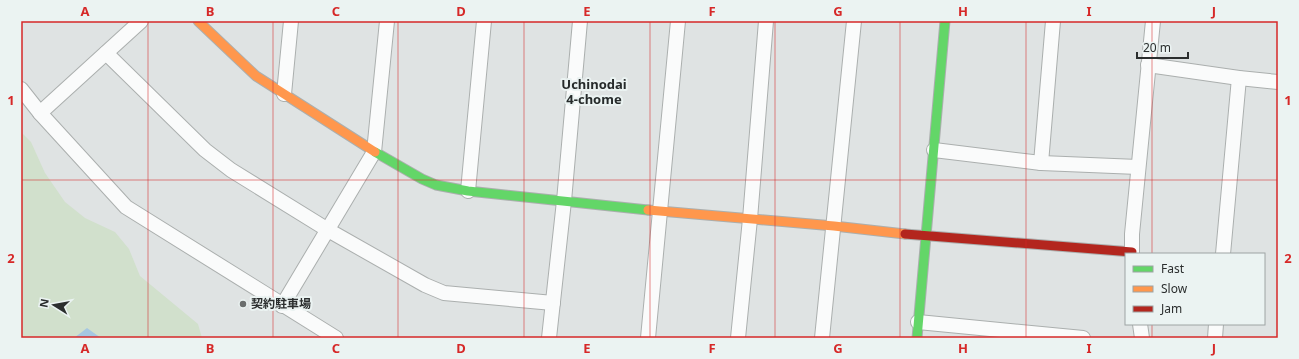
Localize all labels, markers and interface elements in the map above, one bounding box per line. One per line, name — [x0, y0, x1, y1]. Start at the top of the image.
text: A — [81, 2, 90, 20]
text: B — [206, 2, 214, 20]
text: C — [332, 2, 340, 20]
text: D — [456, 2, 466, 20]
text: E — [583, 2, 591, 20]
text: F — [708, 2, 716, 20]
text: G — [833, 2, 843, 20]
text: H — [958, 2, 968, 20]
text: I — [1086, 2, 1092, 20]
text: J — [1211, 2, 1216, 20]
scale bar — [1137, 34, 1188, 60]
text: 20 m — [1143, 39, 1171, 56]
district label: Uchinodai 4-chome — [561, 75, 627, 108]
text: 1 — [7, 91, 15, 109]
text: 1 — [1284, 91, 1292, 109]
text: 2 — [7, 249, 15, 267]
text: 2 — [1284, 249, 1292, 267]
legend — [1125, 253, 1265, 325]
text: Fast — [1161, 260, 1185, 277]
text: Slow — [1161, 280, 1188, 297]
north arrow — [34, 285, 74, 325]
place label: 契約駐車場 — [251, 295, 311, 312]
text: N — [35, 297, 52, 309]
marker: 契約駐車場 — [238, 299, 248, 309]
text: Jam — [1160, 300, 1182, 317]
text: A — [81, 339, 90, 357]
text: B — [206, 339, 214, 357]
text: C — [332, 339, 340, 357]
text: D — [456, 339, 466, 357]
text: E — [583, 339, 591, 357]
text: F — [708, 339, 716, 357]
text: G — [833, 339, 843, 357]
text: H — [958, 339, 968, 357]
text: I — [1086, 339, 1092, 357]
text: J — [1211, 339, 1216, 357]

